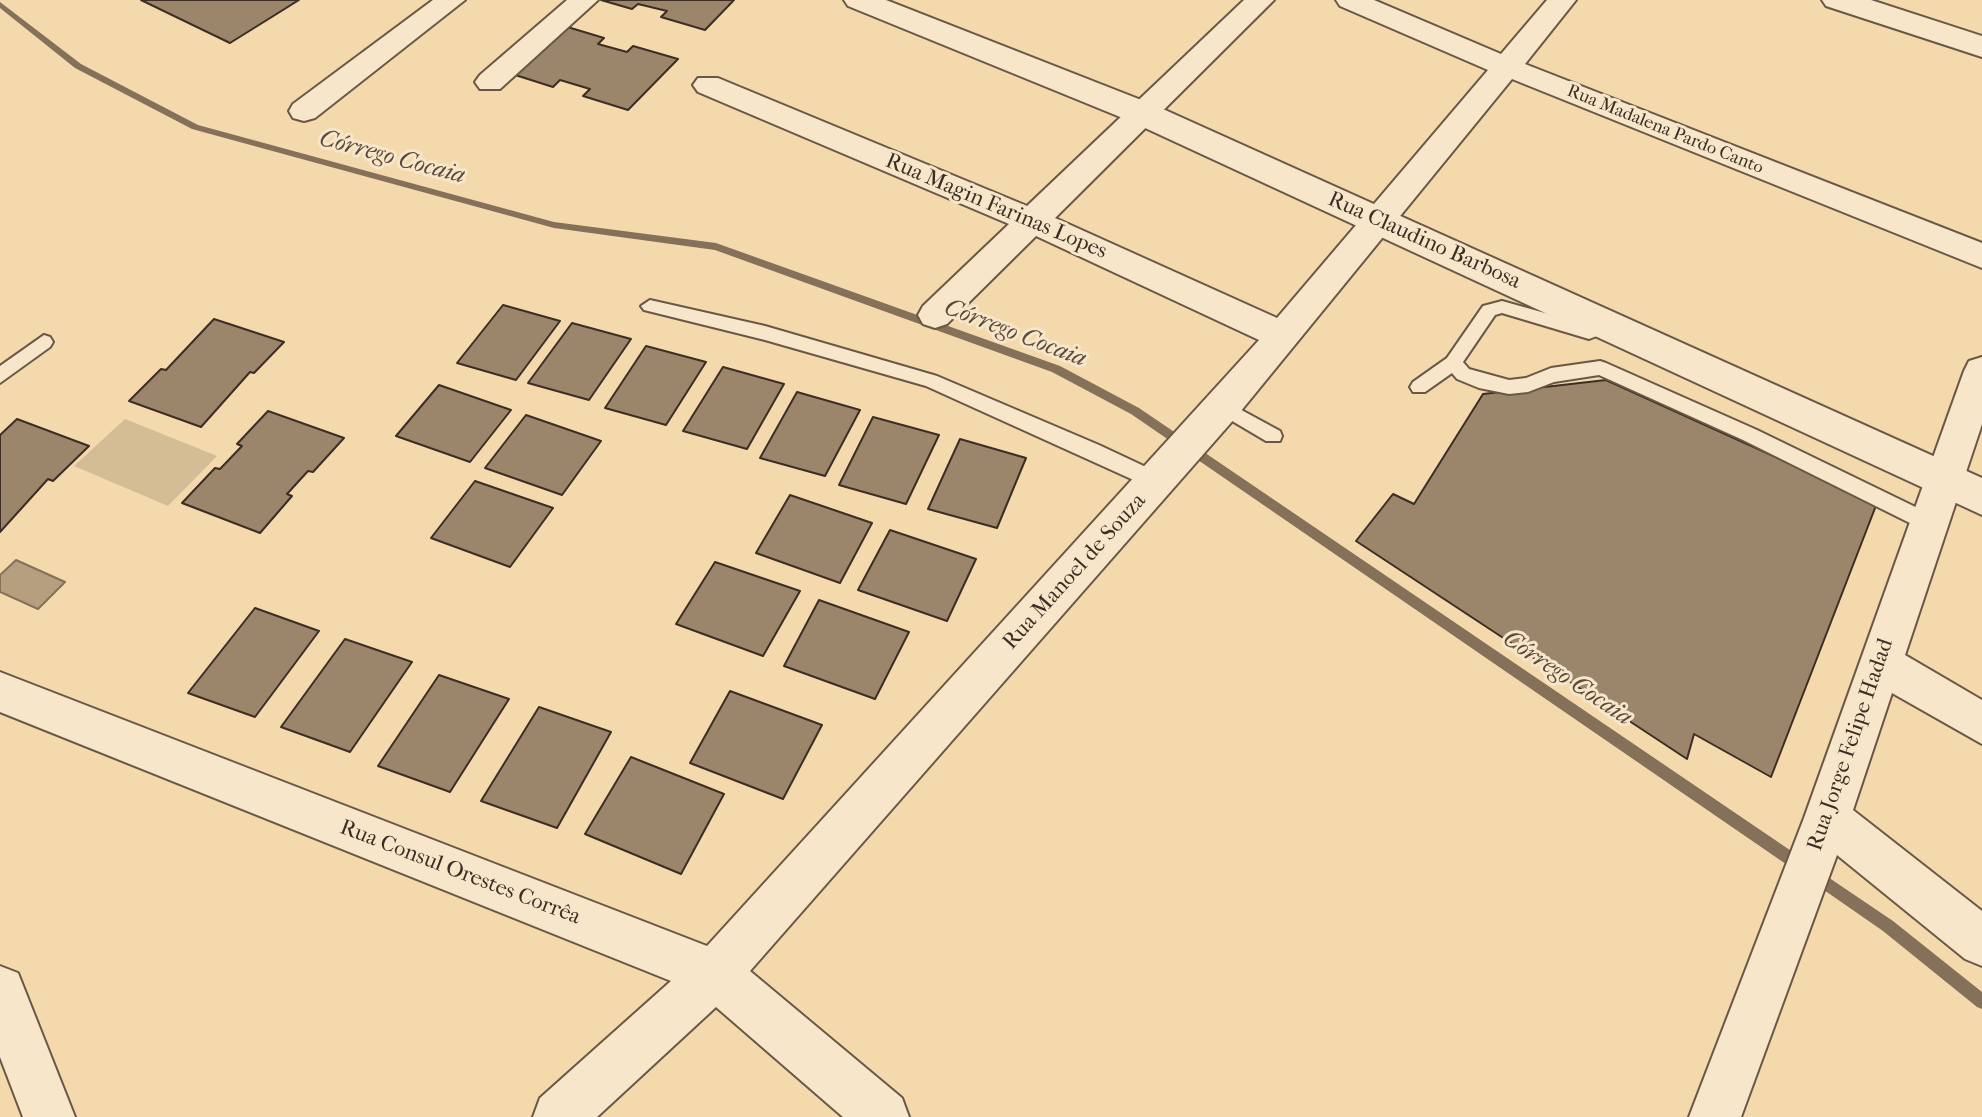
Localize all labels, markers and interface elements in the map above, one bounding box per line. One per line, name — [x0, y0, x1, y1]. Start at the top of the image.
street label: Rua Madalena Pardo Canto — [1564, 81, 1766, 179]
water label: Córrego Cocaia — [316, 125, 468, 191]
street label: Rua Magin Farinas Lopes — [881, 148, 1111, 266]
street label: Rua Claudino Barbosa — [1324, 187, 1524, 295]
water label: Córrego Cocaia — [940, 294, 1090, 374]
street label: Rua Manoel de Souza — [998, 489, 1152, 655]
water label: Córrego Cocaia — [1497, 625, 1637, 733]
street label: Rua Jorge Felipe Hadad — [1802, 635, 1900, 855]
street label: Rua Consul Orestes Corrêa — [336, 815, 584, 931]

